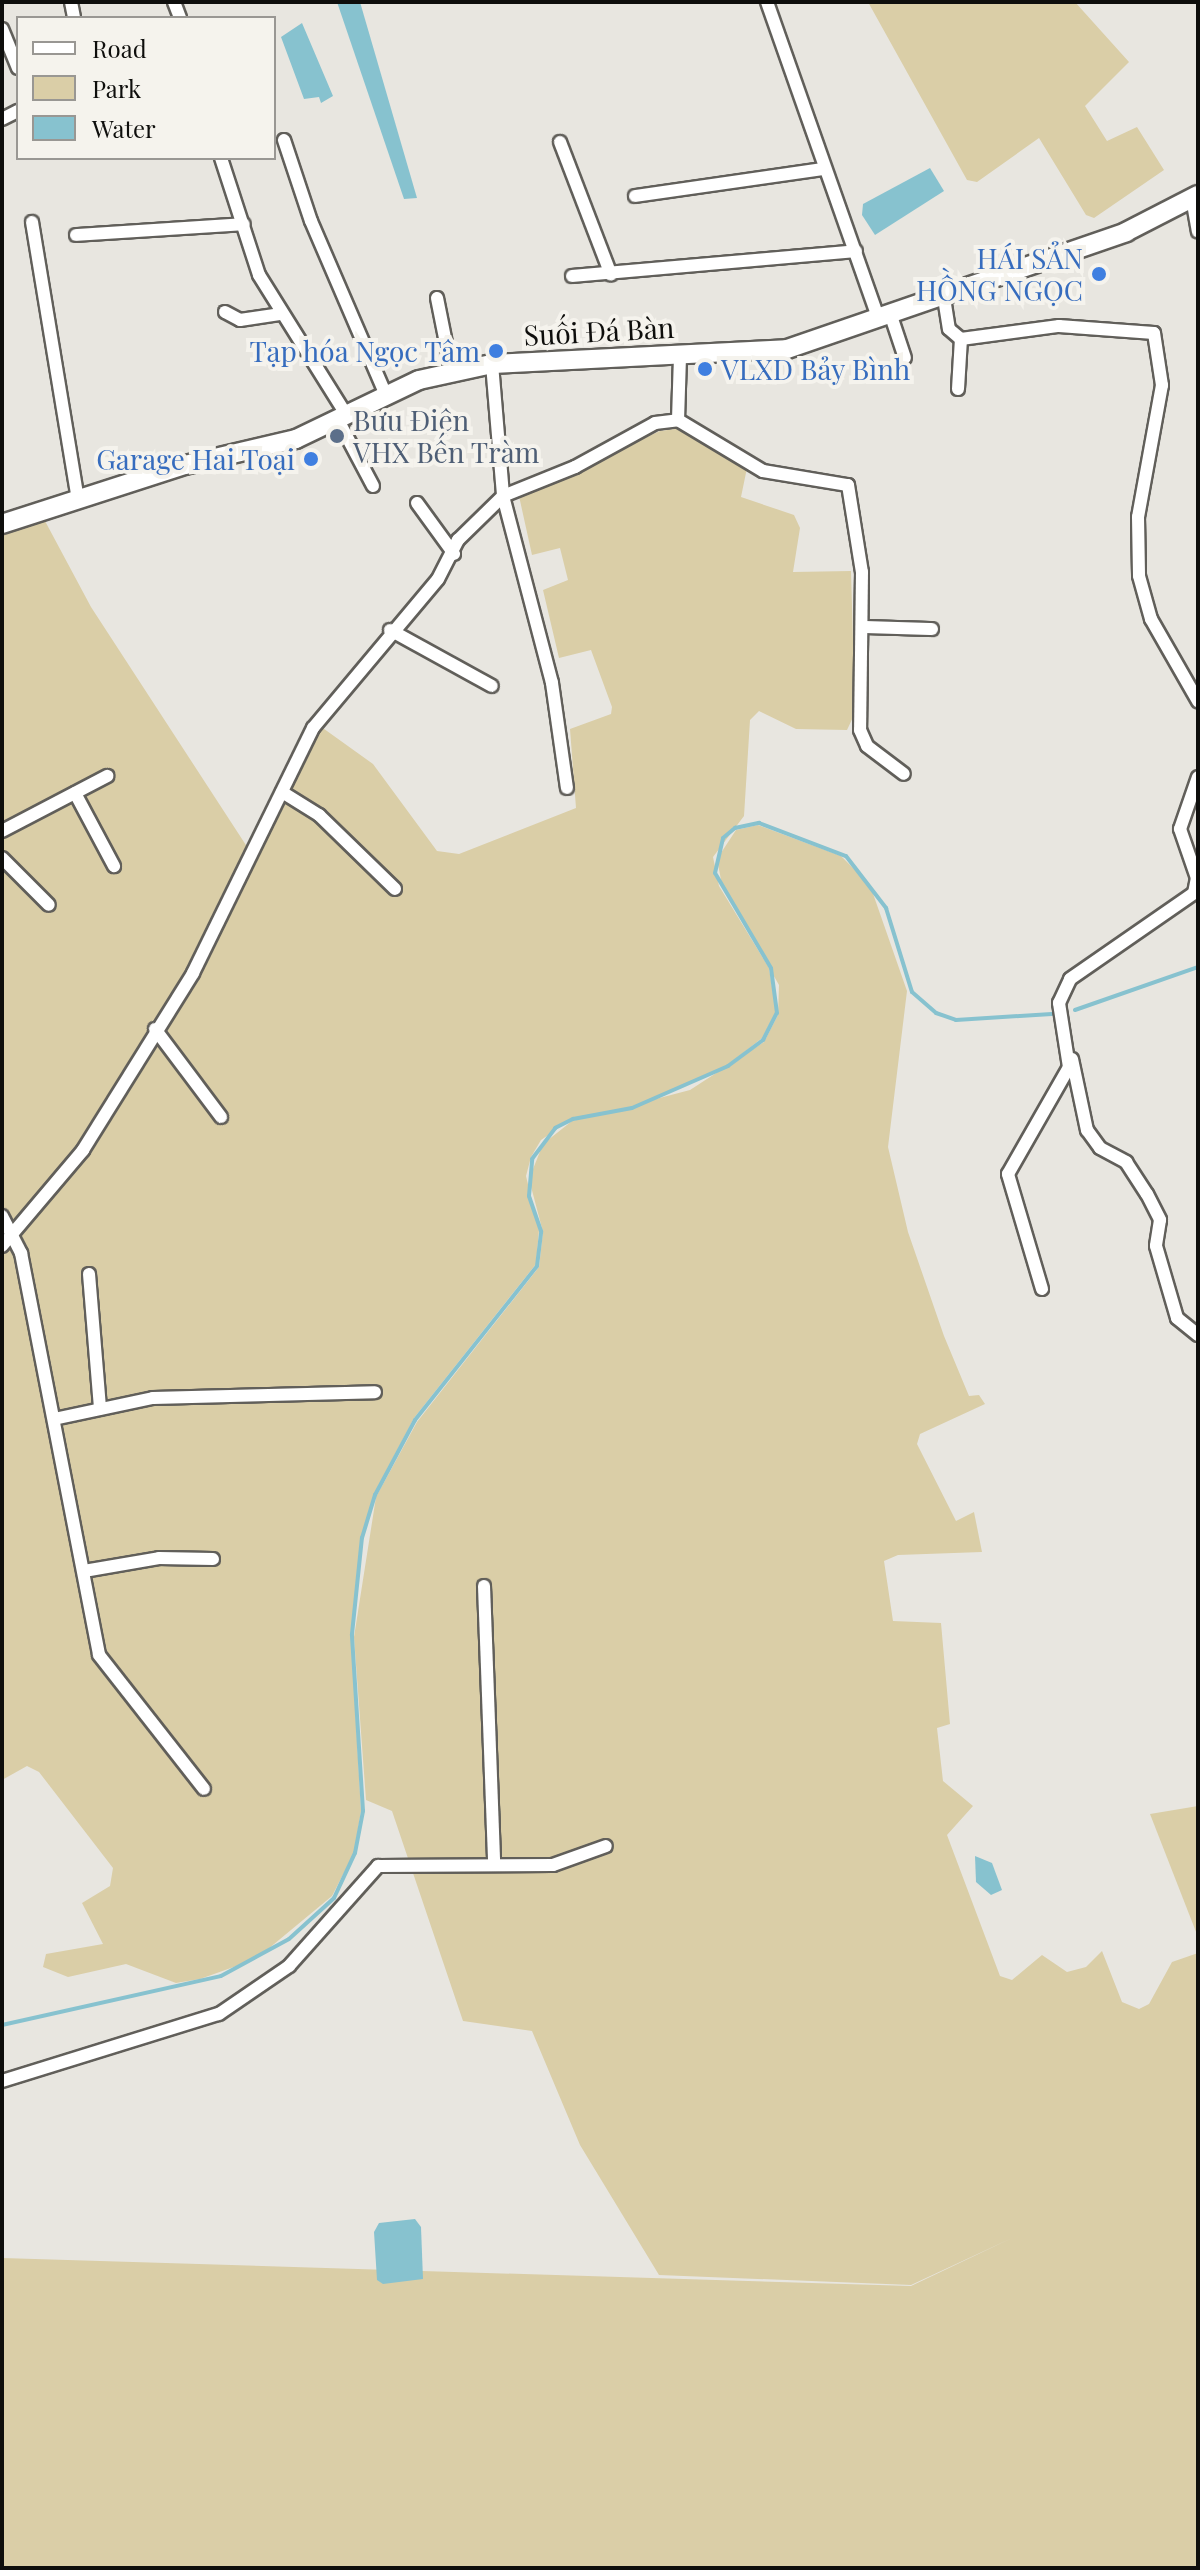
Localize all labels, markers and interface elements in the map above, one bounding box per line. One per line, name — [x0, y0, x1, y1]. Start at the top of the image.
legend — [16, 16, 276, 160]
text: Road — [92, 32, 147, 64]
text: Park — [92, 72, 141, 104]
text: Water — [92, 112, 156, 144]
place label: HÁI SẢN HỒNG NGỌC — [916, 241, 1083, 307]
marker: HÁI SẢN HỒNG NGỌC — [1090, 265, 1108, 283]
street label: Suối Đá Bàn — [523, 310, 675, 352]
place label: Tạp hóa Ngọc Tâm — [248, 334, 480, 368]
marker: Tạp hóa Ngọc Tâm — [487, 342, 505, 360]
place label: VLXD Bảy Bình — [721, 352, 911, 386]
marker: VLXD Bảy Bình — [696, 360, 714, 378]
place label: Bưu Điện VHX Bến Tràm — [353, 403, 541, 469]
marker: Bưu Điện VHX Bến Tràm — [328, 427, 346, 445]
place label: Garage Hai Toại — [96, 442, 295, 476]
marker: Garage Hai Toại — [302, 450, 320, 468]

